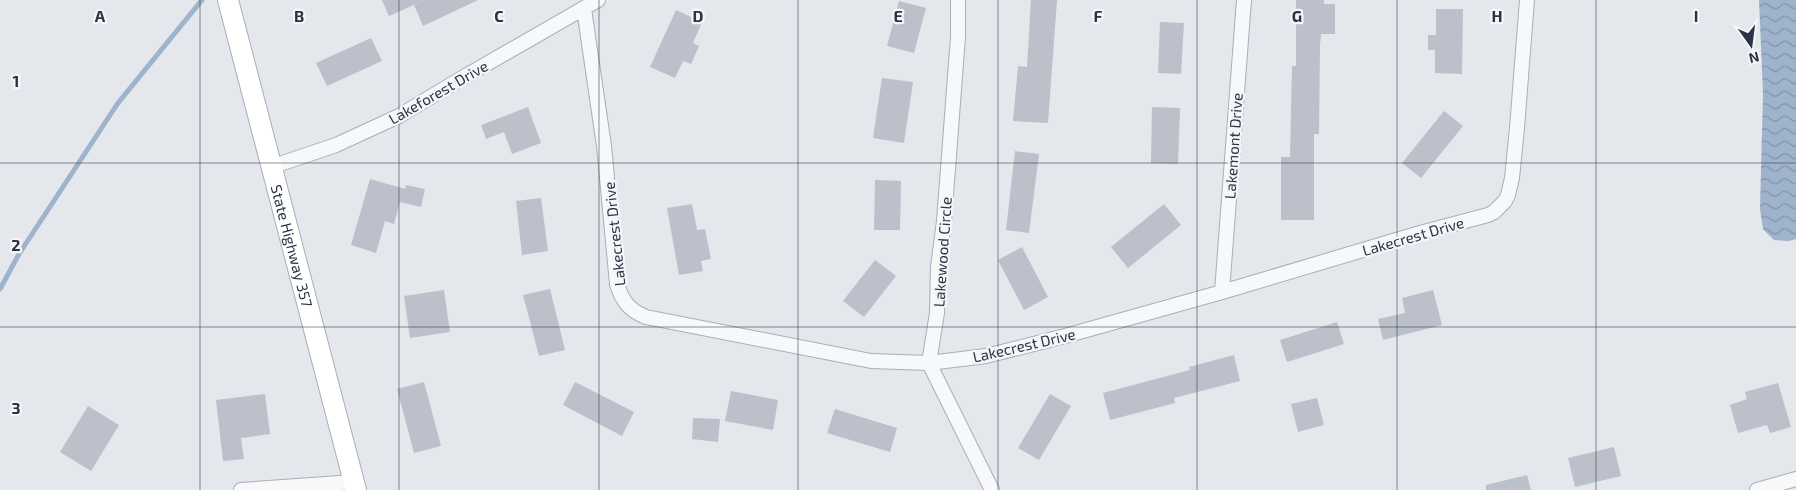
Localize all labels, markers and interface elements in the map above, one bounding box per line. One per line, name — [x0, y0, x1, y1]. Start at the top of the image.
text: A — [95, 6, 106, 25]
text: B — [294, 6, 304, 25]
text: C — [494, 6, 504, 25]
text: D — [693, 6, 704, 25]
text: E — [893, 6, 903, 25]
text: F — [1094, 6, 1103, 25]
text: G — [1292, 6, 1302, 25]
text: H — [1491, 6, 1503, 25]
text: I — [1694, 6, 1698, 25]
north arrow — [1726, 20, 1776, 70]
text: N — [1747, 49, 1761, 68]
street label: Lakeforest Drive — [385, 56, 491, 128]
text: 1 — [13, 71, 19, 90]
street label: Lakemont Drive — [1220, 92, 1246, 200]
street label: Lakecrest Drive — [600, 181, 628, 287]
street label: State Highway 357 — [268, 183, 317, 309]
street label: Lakewood Circle — [929, 196, 955, 308]
street label: Lakecrest Drive — [1360, 213, 1466, 259]
text: 2 — [11, 235, 21, 254]
street label: Lakecrest Drive — [971, 324, 1077, 366]
text: 3 — [11, 398, 21, 417]

